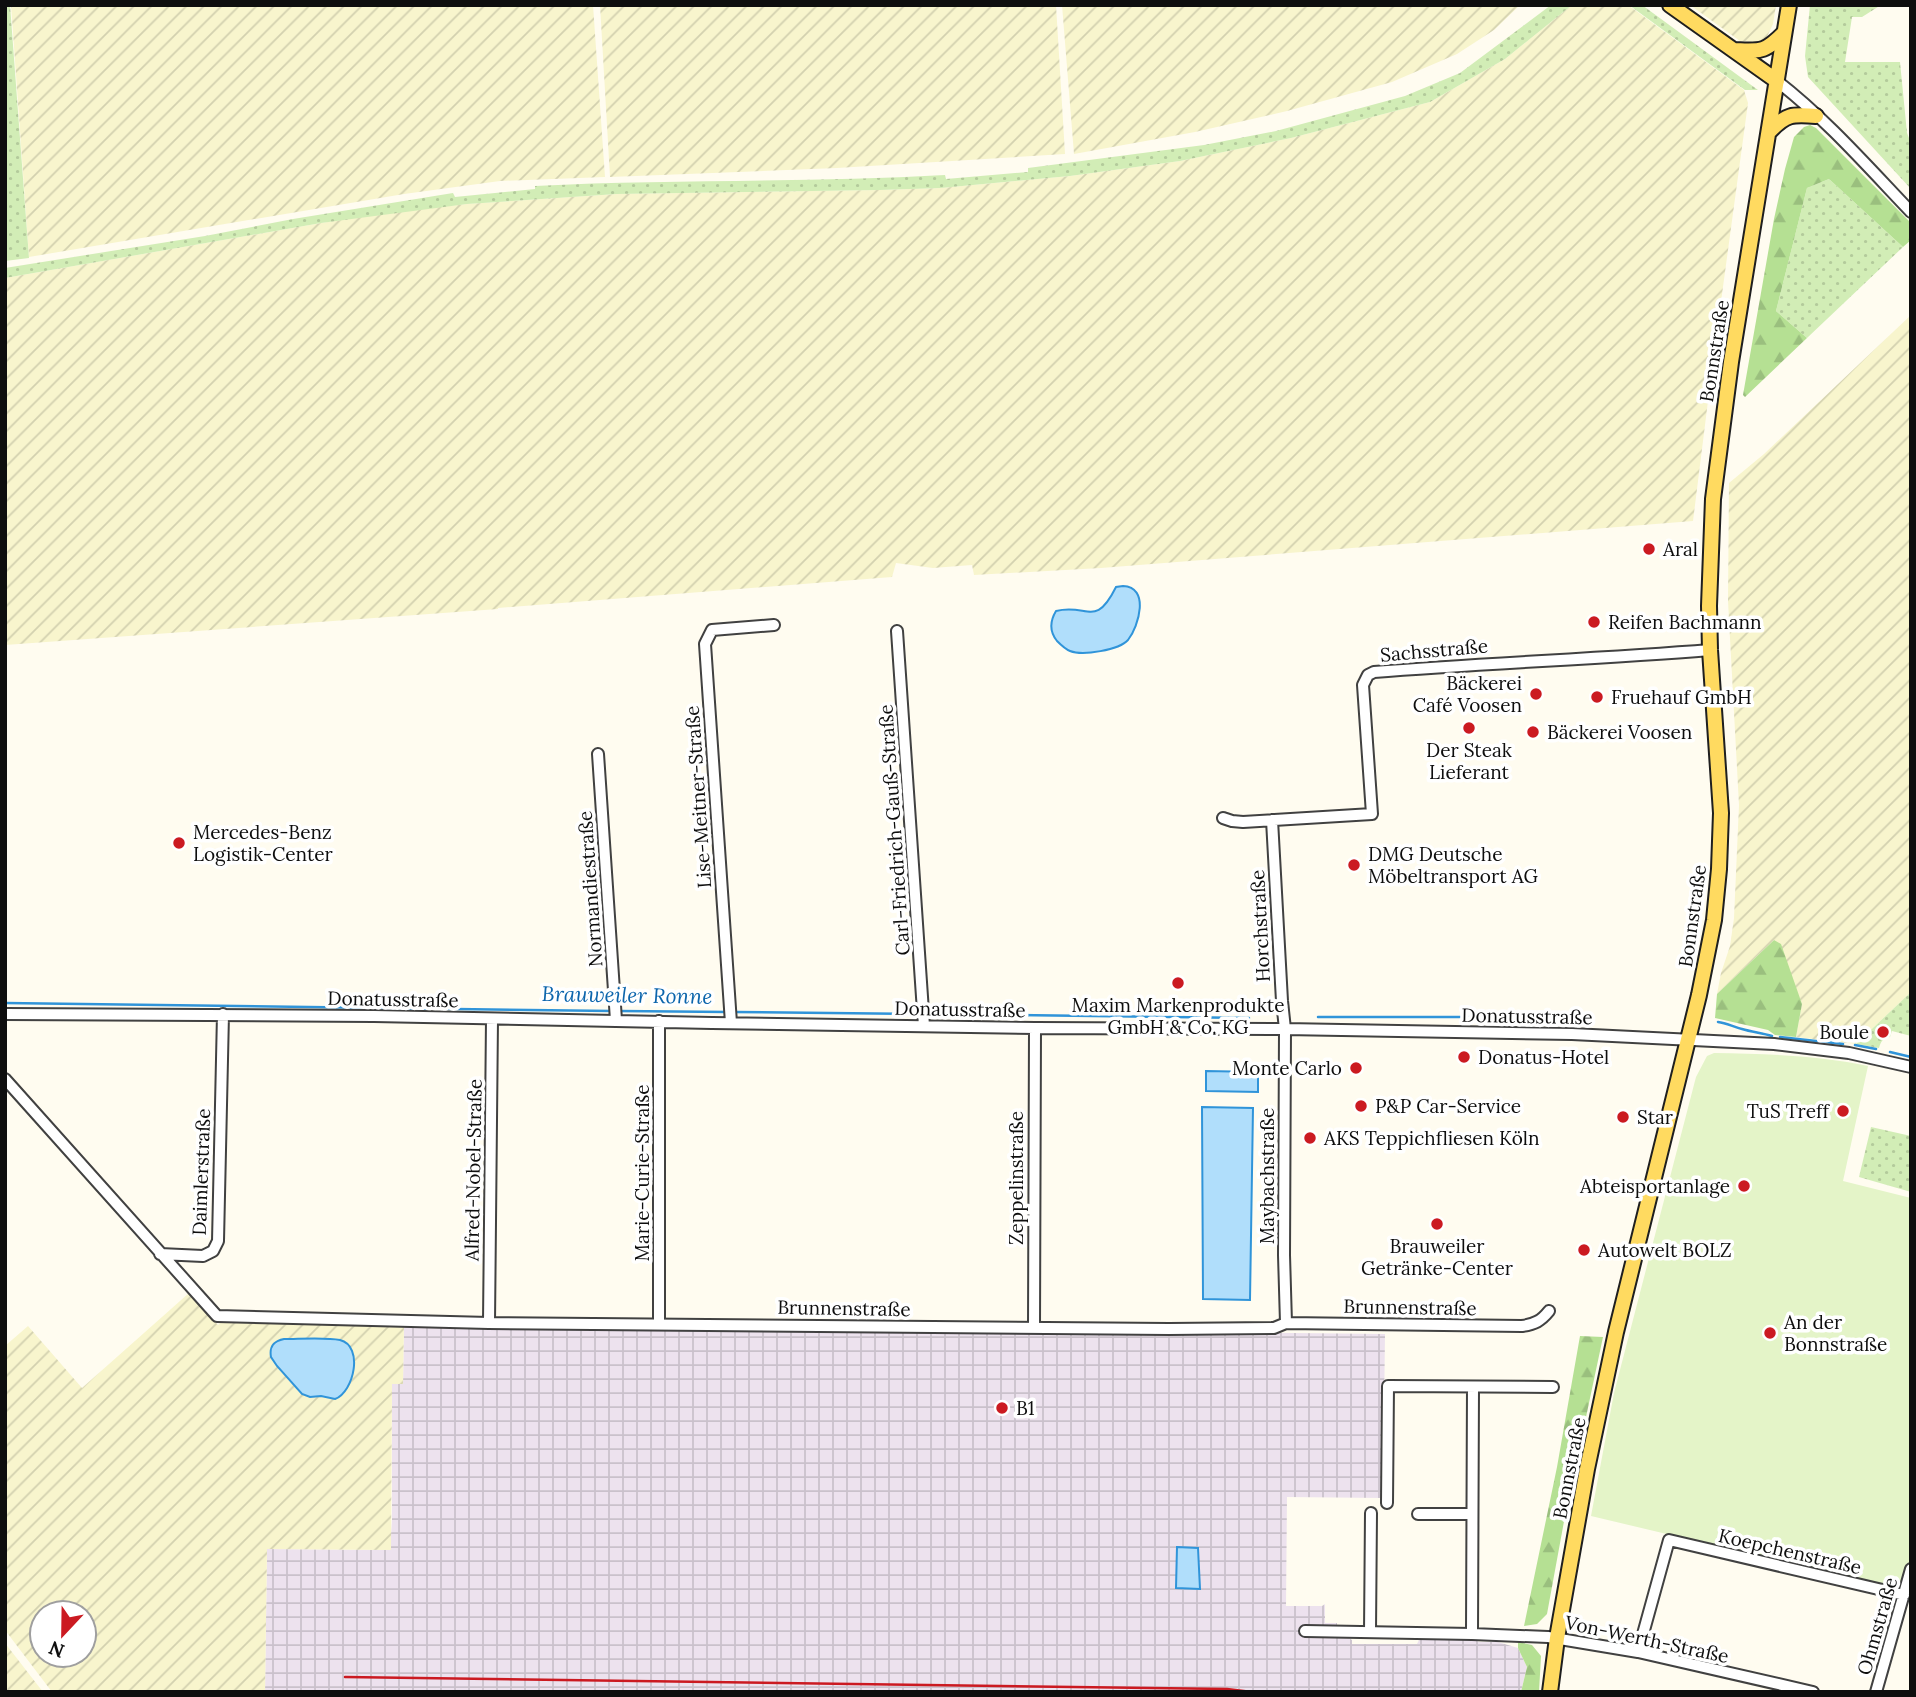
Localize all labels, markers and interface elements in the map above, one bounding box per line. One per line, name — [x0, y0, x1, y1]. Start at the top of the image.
street label: Bonnstraße — [1694, 298, 1734, 404]
place label: Aral — [1662, 537, 1698, 561]
marker: Aral — [1641, 541, 1657, 557]
place label: Reifen Bachmann — [1608, 610, 1762, 634]
marker: Reifen Bachmann — [1586, 614, 1602, 630]
street label: Sachsstraße — [1379, 633, 1489, 667]
place label: Bäckerei Café Voosen — [1413, 671, 1522, 717]
place label: Fruehauf GmbH — [1611, 685, 1752, 709]
marker: Bäckerei Café Voosen — [1528, 686, 1544, 702]
marker: Fruehauf GmbH — [1589, 689, 1605, 705]
street label: Carl-Friedrich-Gauß-Straße — [873, 704, 915, 956]
street label: Lise-Meitner-Straße — [680, 705, 716, 889]
marker: Der Steak Lieferant — [1461, 720, 1477, 736]
place label: Bäckerei Voosen — [1547, 720, 1692, 744]
marker: Bäckerei Voosen — [1525, 724, 1541, 740]
place label: Der Steak Lieferant — [1426, 738, 1513, 784]
street label: Normandiestraße — [573, 810, 607, 968]
place label: Mercedes-Benz Logistik-Center — [193, 820, 334, 866]
marker: Mercedes-Benz Logistik-Center — [171, 835, 187, 851]
place label: DMG Deutsche Möbeltransport AG — [1368, 842, 1538, 888]
marker: DMG Deutsche Möbeltransport AG — [1346, 857, 1362, 873]
street label: Bonnstraße — [1673, 863, 1711, 969]
street label: Horchstraße — [1245, 869, 1275, 983]
marker: Maxim Markenprodukte GmbH & Co. KG — [1170, 975, 1186, 991]
water label: Brauweiler Ronne — [541, 980, 713, 1010]
street label: Donatusstraße — [327, 986, 459, 1012]
place label: Maxim Markenprodukte GmbH & Co. KG — [1071, 993, 1285, 1039]
street label: Donatusstraße — [894, 996, 1026, 1022]
street label: Donatusstraße — [1461, 1003, 1593, 1029]
place label: Boule — [1819, 1020, 1869, 1044]
marker: Boule — [1875, 1024, 1891, 1040]
place label: Donatus-Hotel — [1478, 1045, 1609, 1069]
marker: Donatus-Hotel — [1456, 1049, 1472, 1065]
place label: Monte Carlo — [1232, 1056, 1342, 1080]
marker: Monte Carlo — [1348, 1060, 1364, 1076]
street label: Alfred-Nobel-Straße — [459, 1079, 487, 1262]
street label: Marie-Curie-Straße — [630, 1084, 654, 1262]
place label: P&P Car-Service — [1375, 1094, 1521, 1118]
marker: P&P Car-Service — [1353, 1098, 1369, 1114]
place label: TuS Treff — [1747, 1099, 1831, 1123]
marker: TuS Treff — [1835, 1103, 1851, 1119]
place label: Star — [1637, 1105, 1674, 1129]
street label: Daimlerstraße — [187, 1108, 215, 1236]
street label: Maybachstraße — [1255, 1108, 1279, 1244]
marker: Star — [1615, 1109, 1631, 1125]
street label: Zeppelinstraße — [1004, 1111, 1028, 1245]
place label: AKS Teppichfliesen Köln — [1323, 1126, 1540, 1150]
marker: AKS Teppichfliesen Köln — [1302, 1130, 1318, 1146]
place label: Abteisportanlage — [1579, 1174, 1730, 1198]
marker: Abteisportanlage — [1736, 1178, 1752, 1194]
marker: Brauweiler Getränke-Center — [1429, 1216, 1445, 1232]
place label: Brauweiler Getränke-Center — [1361, 1234, 1514, 1280]
place label: Autowelt BOLZ — [1597, 1238, 1732, 1262]
marker: Autowelt BOLZ — [1576, 1242, 1592, 1258]
street label: Brunnenstraße — [1343, 1294, 1477, 1320]
street label: Brunnenstraße — [777, 1295, 911, 1321]
place label: An der Bonnstraße — [1783, 1310, 1887, 1356]
marker: An der Bonnstraße — [1762, 1325, 1778, 1341]
place label: B1 — [1016, 1396, 1035, 1420]
marker: B1 — [994, 1400, 1010, 1416]
street label: Bonnstraße — [1547, 1415, 1591, 1521]
street label: Koepchenstraße — [1716, 1523, 1864, 1579]
street label: Ohmstraße — [1852, 1574, 1902, 1678]
north arrow — [28, 1599, 98, 1669]
street label: Von-Werth-Straße — [1562, 1610, 1731, 1668]
text: N — [45, 1636, 68, 1664]

